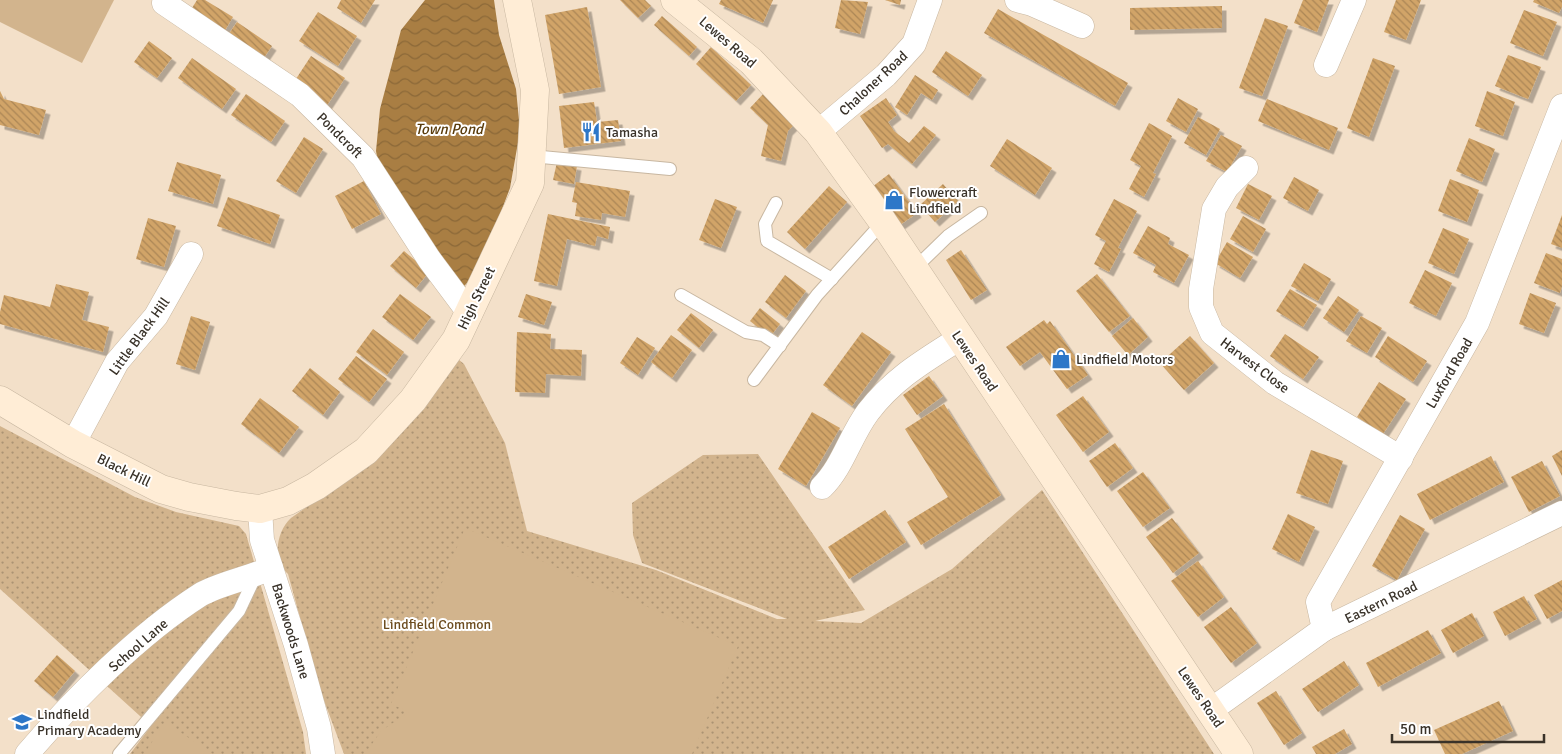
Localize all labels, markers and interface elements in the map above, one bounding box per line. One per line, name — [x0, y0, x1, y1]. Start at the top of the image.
street label: Lewes Road — [696, 13, 760, 72]
street label: Chaloner Road — [836, 47, 911, 119]
street label: Pondcroft — [313, 109, 366, 162]
water label: Town Pond — [415, 120, 485, 138]
restaurant icon: Tamasha — [580, 121, 602, 143]
place label: Tamasha — [606, 124, 658, 141]
place label: Flowercraft Lindfield — [909, 184, 977, 217]
shop icon: Flowercraft Lindfield — [883, 189, 905, 211]
street label: High Street — [454, 264, 499, 332]
street label: Little Black Hill — [105, 294, 173, 379]
street label: Lewes Road — [948, 328, 1001, 395]
street label: Harvest Close — [1217, 334, 1293, 397]
street label: Luxford Road — [1422, 335, 1476, 411]
shop icon: Lindfield Motors — [1050, 348, 1072, 370]
place label: Lindfield Motors — [1076, 351, 1173, 368]
street label: Black Hill — [94, 450, 153, 491]
street label: Eastern Road — [1342, 578, 1420, 627]
street label: Backwoods Lane — [268, 581, 313, 681]
street label: School Lane — [105, 615, 171, 676]
park label: Lindfield Common — [383, 616, 491, 633]
street label: Lewes Road — [1174, 664, 1227, 731]
place label: Lindfield Primary Academy — [37, 706, 142, 739]
school or university icon: Lindfield Primary Academy — [11, 711, 33, 733]
scale bar — [1392, 712, 1544, 744]
text: 50 m — [1400, 720, 1431, 738]

